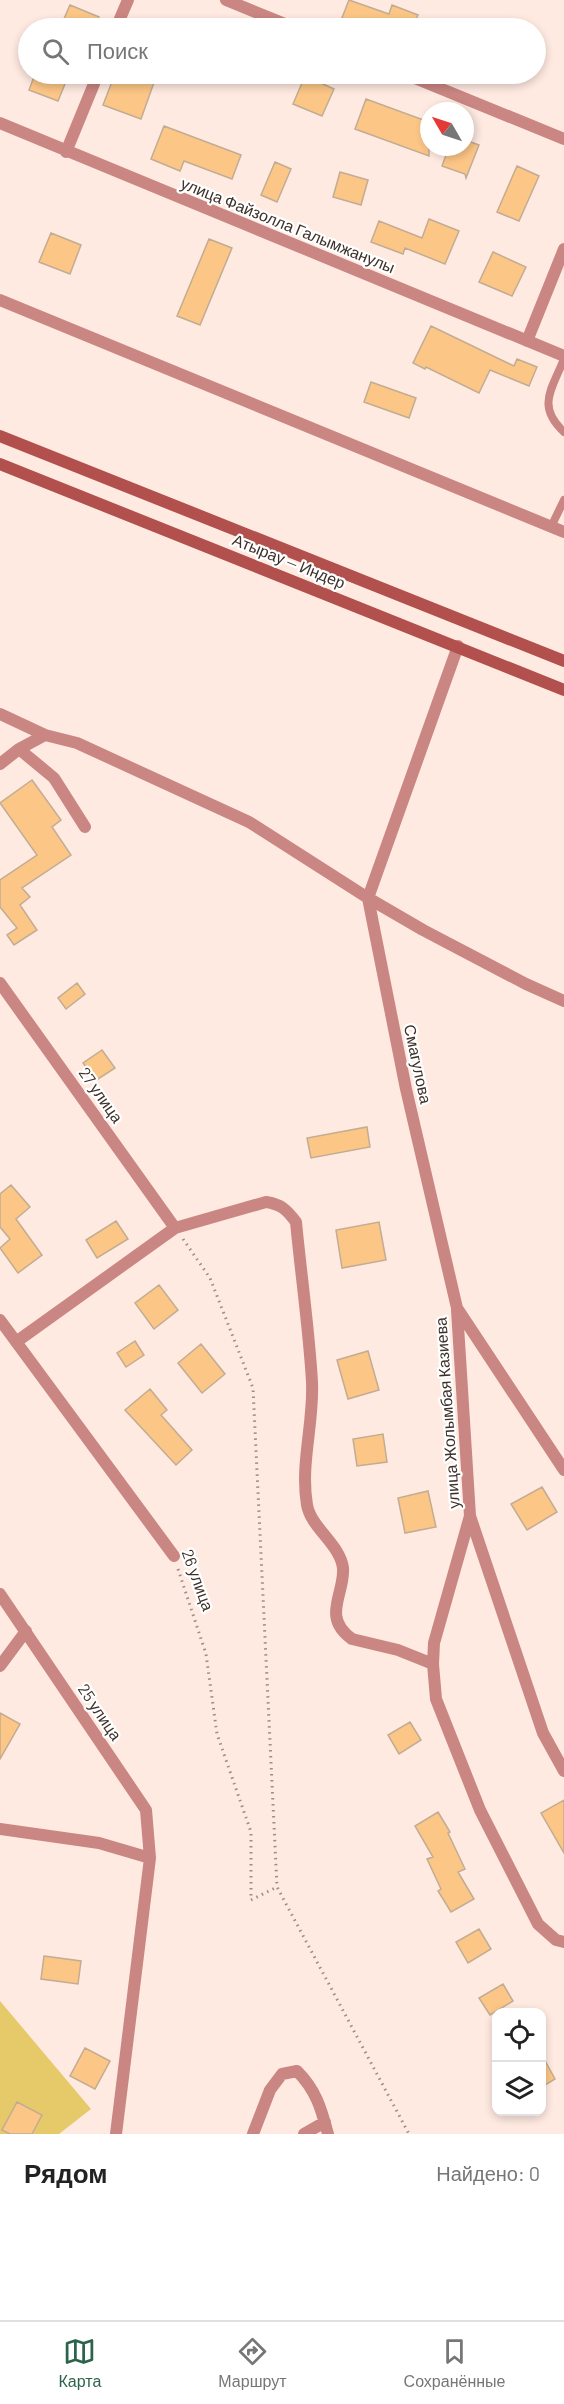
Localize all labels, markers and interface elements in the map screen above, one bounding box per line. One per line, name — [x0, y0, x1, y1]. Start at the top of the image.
search box — [18, 18, 546, 84]
icon: search — [39, 35, 72, 68]
text: Поиск — [87, 37, 148, 63]
north arrow — [420, 102, 474, 156]
street label: улица Файзолла Галымжанулы — [178, 173, 398, 276]
street label: Атырау — Индер — [230, 529, 348, 592]
street label: Смагулова — [401, 1023, 436, 1105]
street label: 27 улица — [75, 1063, 127, 1126]
street label: улица Жолымбая Казиева — [430, 1317, 463, 1509]
street label: 26 улица — [179, 1547, 218, 1613]
street label: 25 улица — [75, 1680, 126, 1744]
map controls — [492, 2008, 546, 2116]
button: locate — [492, 2008, 546, 2062]
button: layers — [492, 2062, 546, 2116]
text: Рядом — [24, 2157, 107, 2188]
text: Найдено: 0 — [436, 2161, 540, 2185]
tab: Карта — [59, 2335, 101, 2391]
tab: Маршрут — [218, 2335, 287, 2391]
tab: Сохранённые — [404, 2335, 505, 2391]

